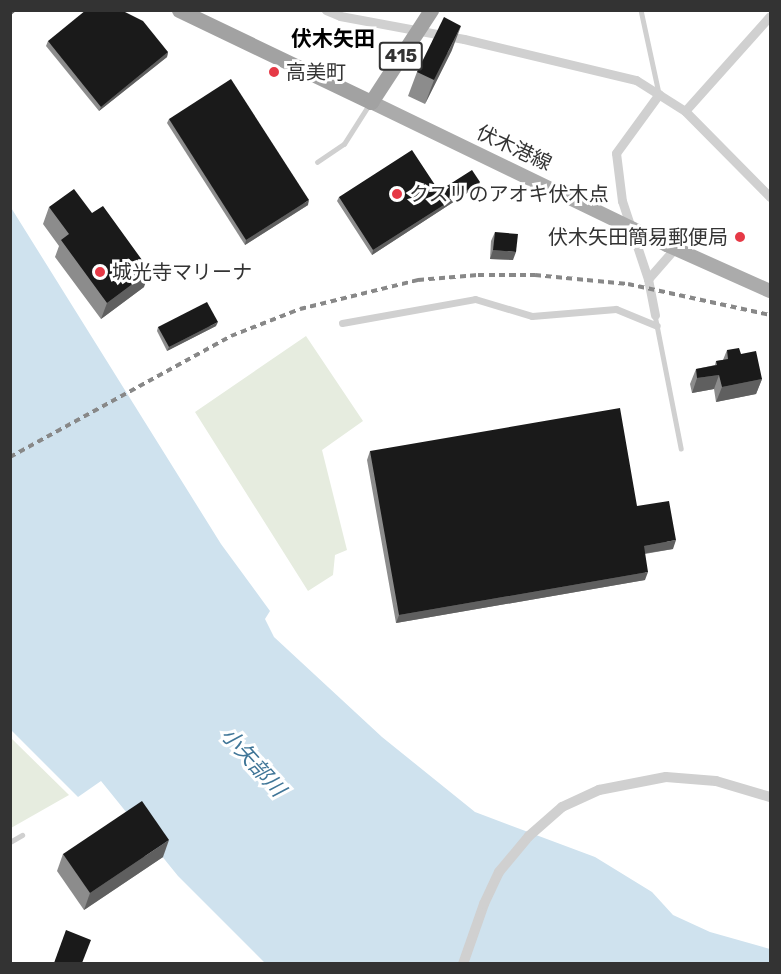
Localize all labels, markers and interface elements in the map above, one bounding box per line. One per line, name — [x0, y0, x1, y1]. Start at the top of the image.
district label: 伏木矢田 — [291, 26, 375, 52]
road number: 415 — [378, 41, 424, 71]
place label: 高美町 — [286, 60, 346, 84]
marker: 高美町 — [267, 65, 281, 79]
street label: 伏木港線 — [473, 120, 555, 176]
place label: クスリのアオキ伏木点 — [409, 182, 609, 206]
marker: クスリのアオキ伏木点 — [390, 187, 404, 201]
place label: 伏木矢田簡易郵便局 — [548, 225, 728, 249]
marker: 伏木矢田簡易郵便局 — [733, 230, 747, 244]
place label: 城光寺マリーナ — [112, 260, 252, 284]
marker: 城光寺マリーナ — [93, 265, 107, 279]
water label: 小矢部川 — [216, 722, 290, 802]

